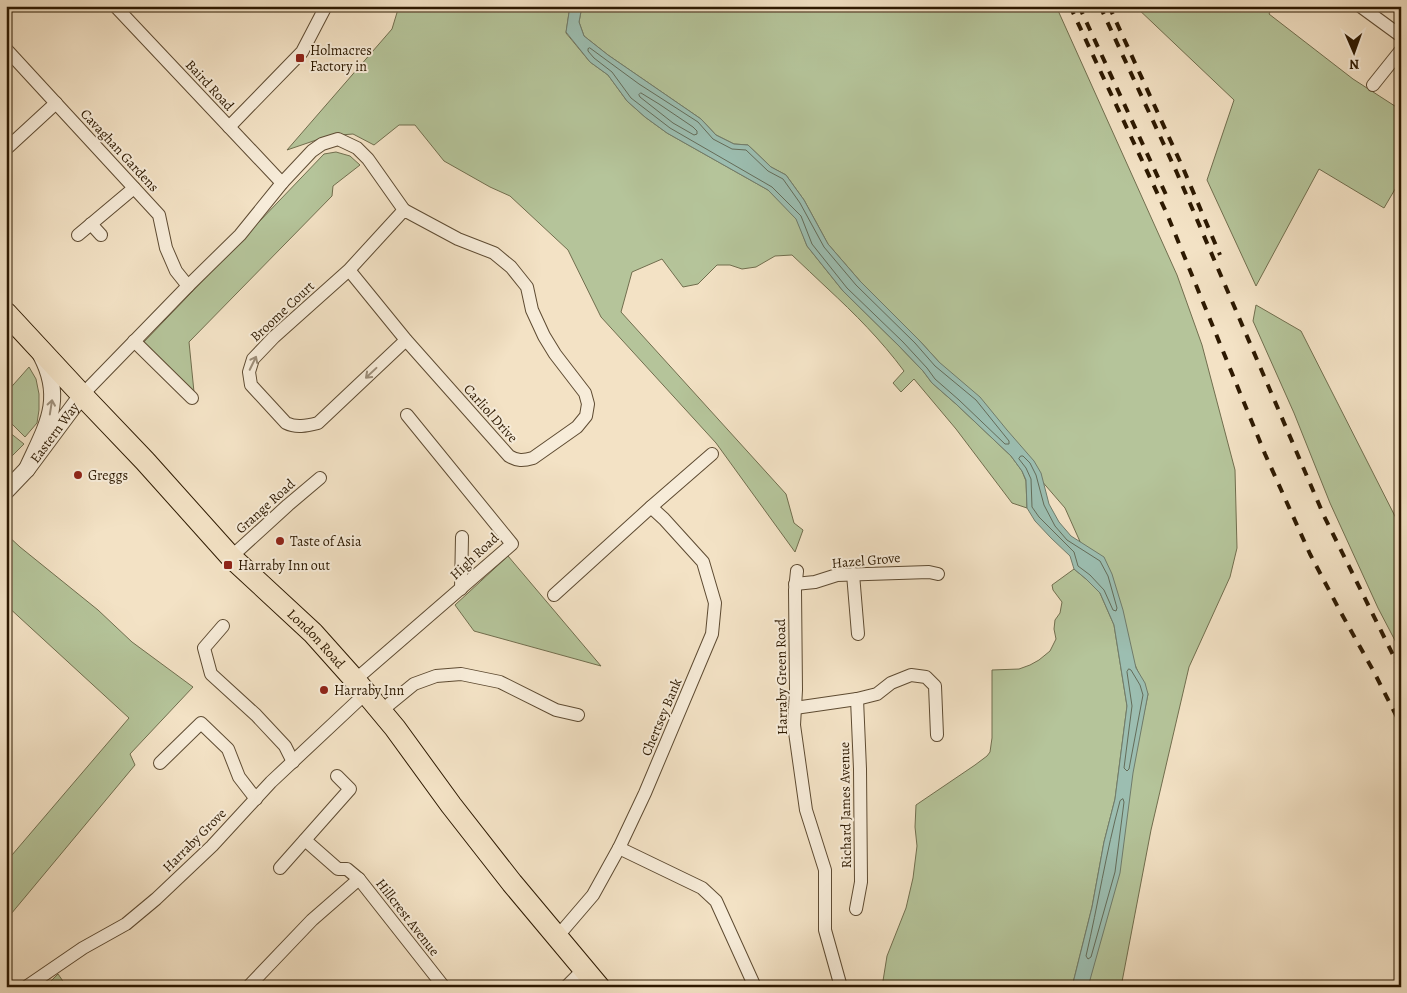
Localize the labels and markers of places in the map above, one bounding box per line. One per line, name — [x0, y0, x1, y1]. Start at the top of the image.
place label: Holmacres Factory in — [310, 41, 372, 76]
marker: Holmacres Factory in — [294, 52, 306, 64]
place label: Greggs — [88, 466, 128, 485]
marker: Greggs — [72, 469, 84, 481]
place label: Taste of Asia — [290, 532, 362, 551]
marker: Taste of Asia — [274, 535, 286, 547]
place label: Harraby Inn out — [238, 556, 330, 575]
marker: Harraby Inn out — [222, 559, 234, 571]
place label: Harraby Inn — [334, 681, 404, 700]
marker: Harraby Inn — [318, 684, 330, 696]

